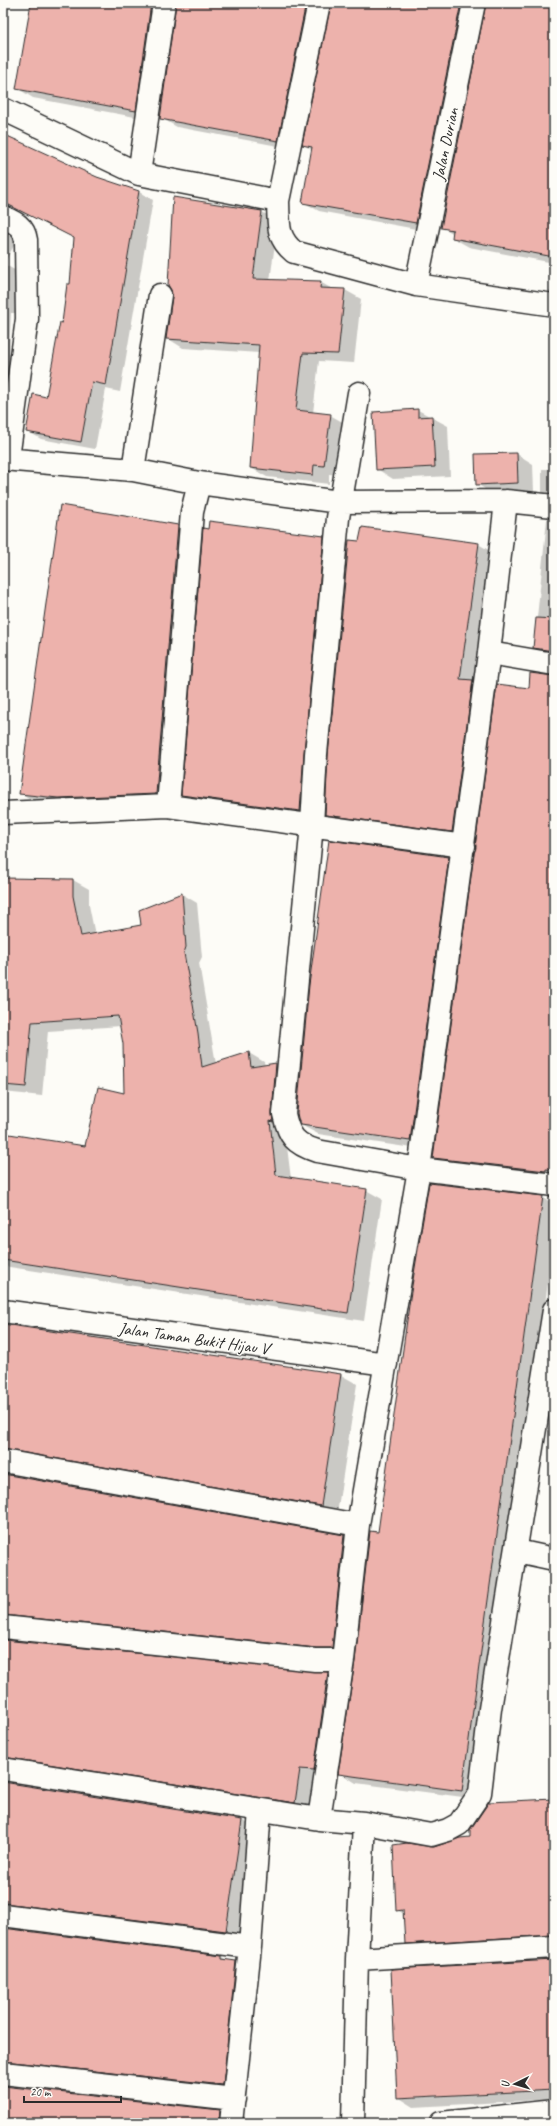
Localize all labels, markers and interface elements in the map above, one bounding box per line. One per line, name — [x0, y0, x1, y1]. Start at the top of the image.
street label: Jalan Durian — [427, 105, 464, 183]
street label: Jalan Taman Bukit Hijau V — [116, 1317, 274, 1360]
north arrow — [495, 2064, 535, 2104]
scale bar — [24, 2078, 121, 2104]
text: U — [498, 2079, 512, 2088]
text: 20 m — [30, 2084, 52, 2100]

